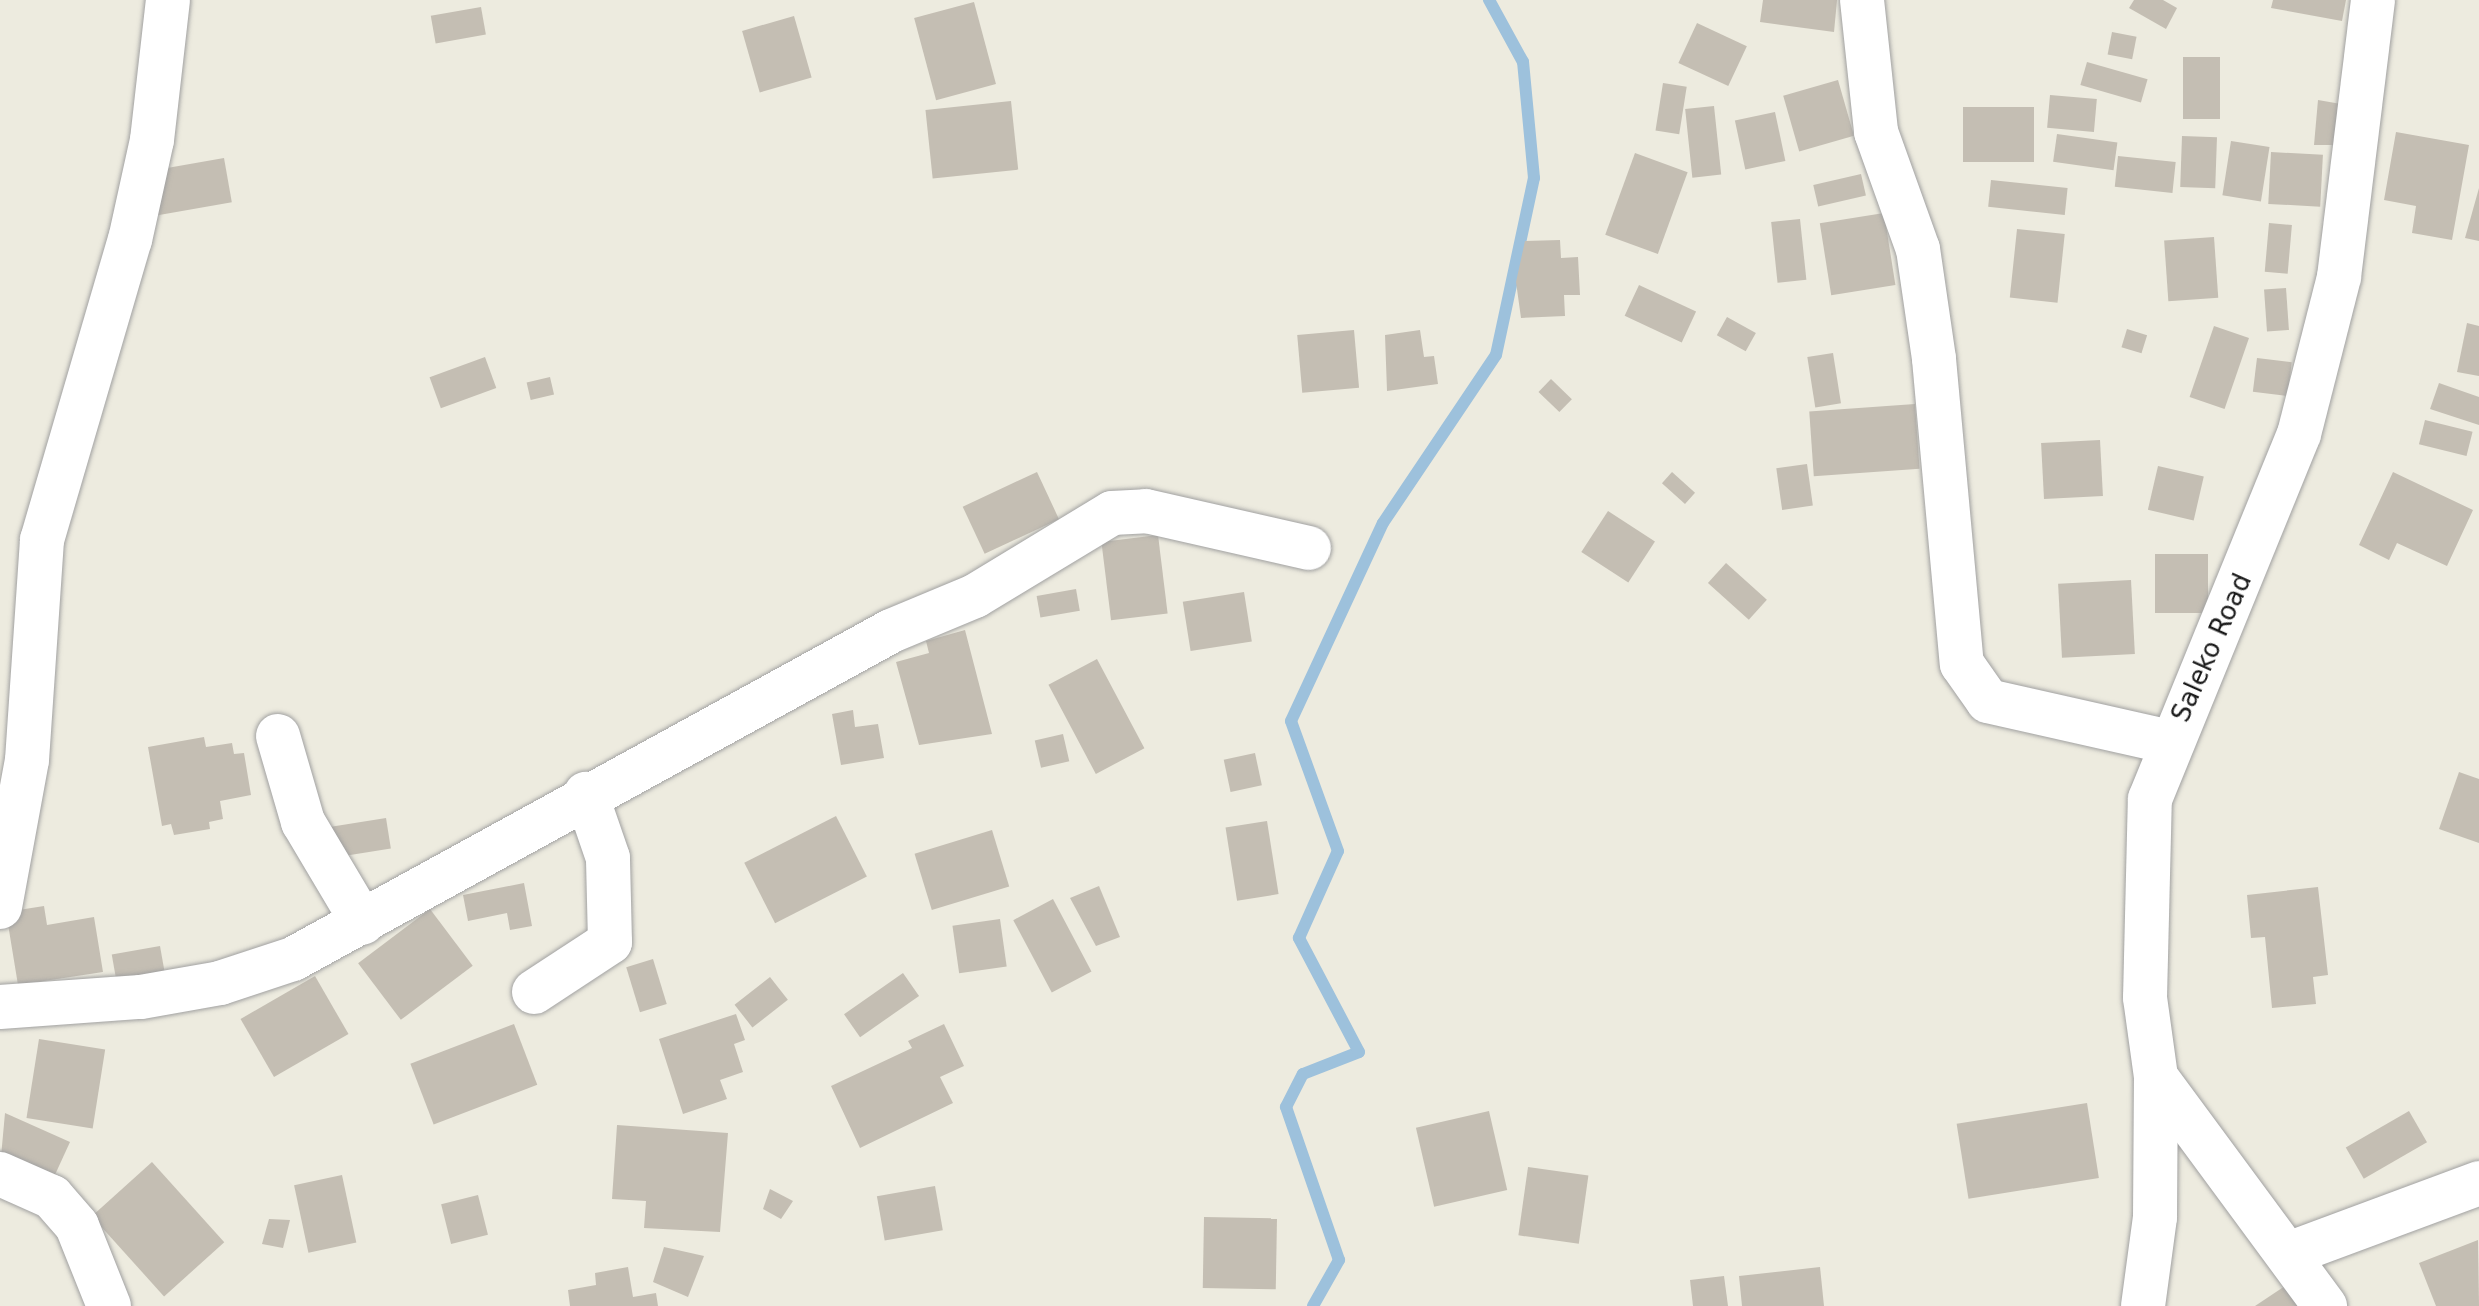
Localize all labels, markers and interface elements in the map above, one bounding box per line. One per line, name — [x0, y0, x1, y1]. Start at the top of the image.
street label: Saleko Road — [2165, 569, 2259, 727]

